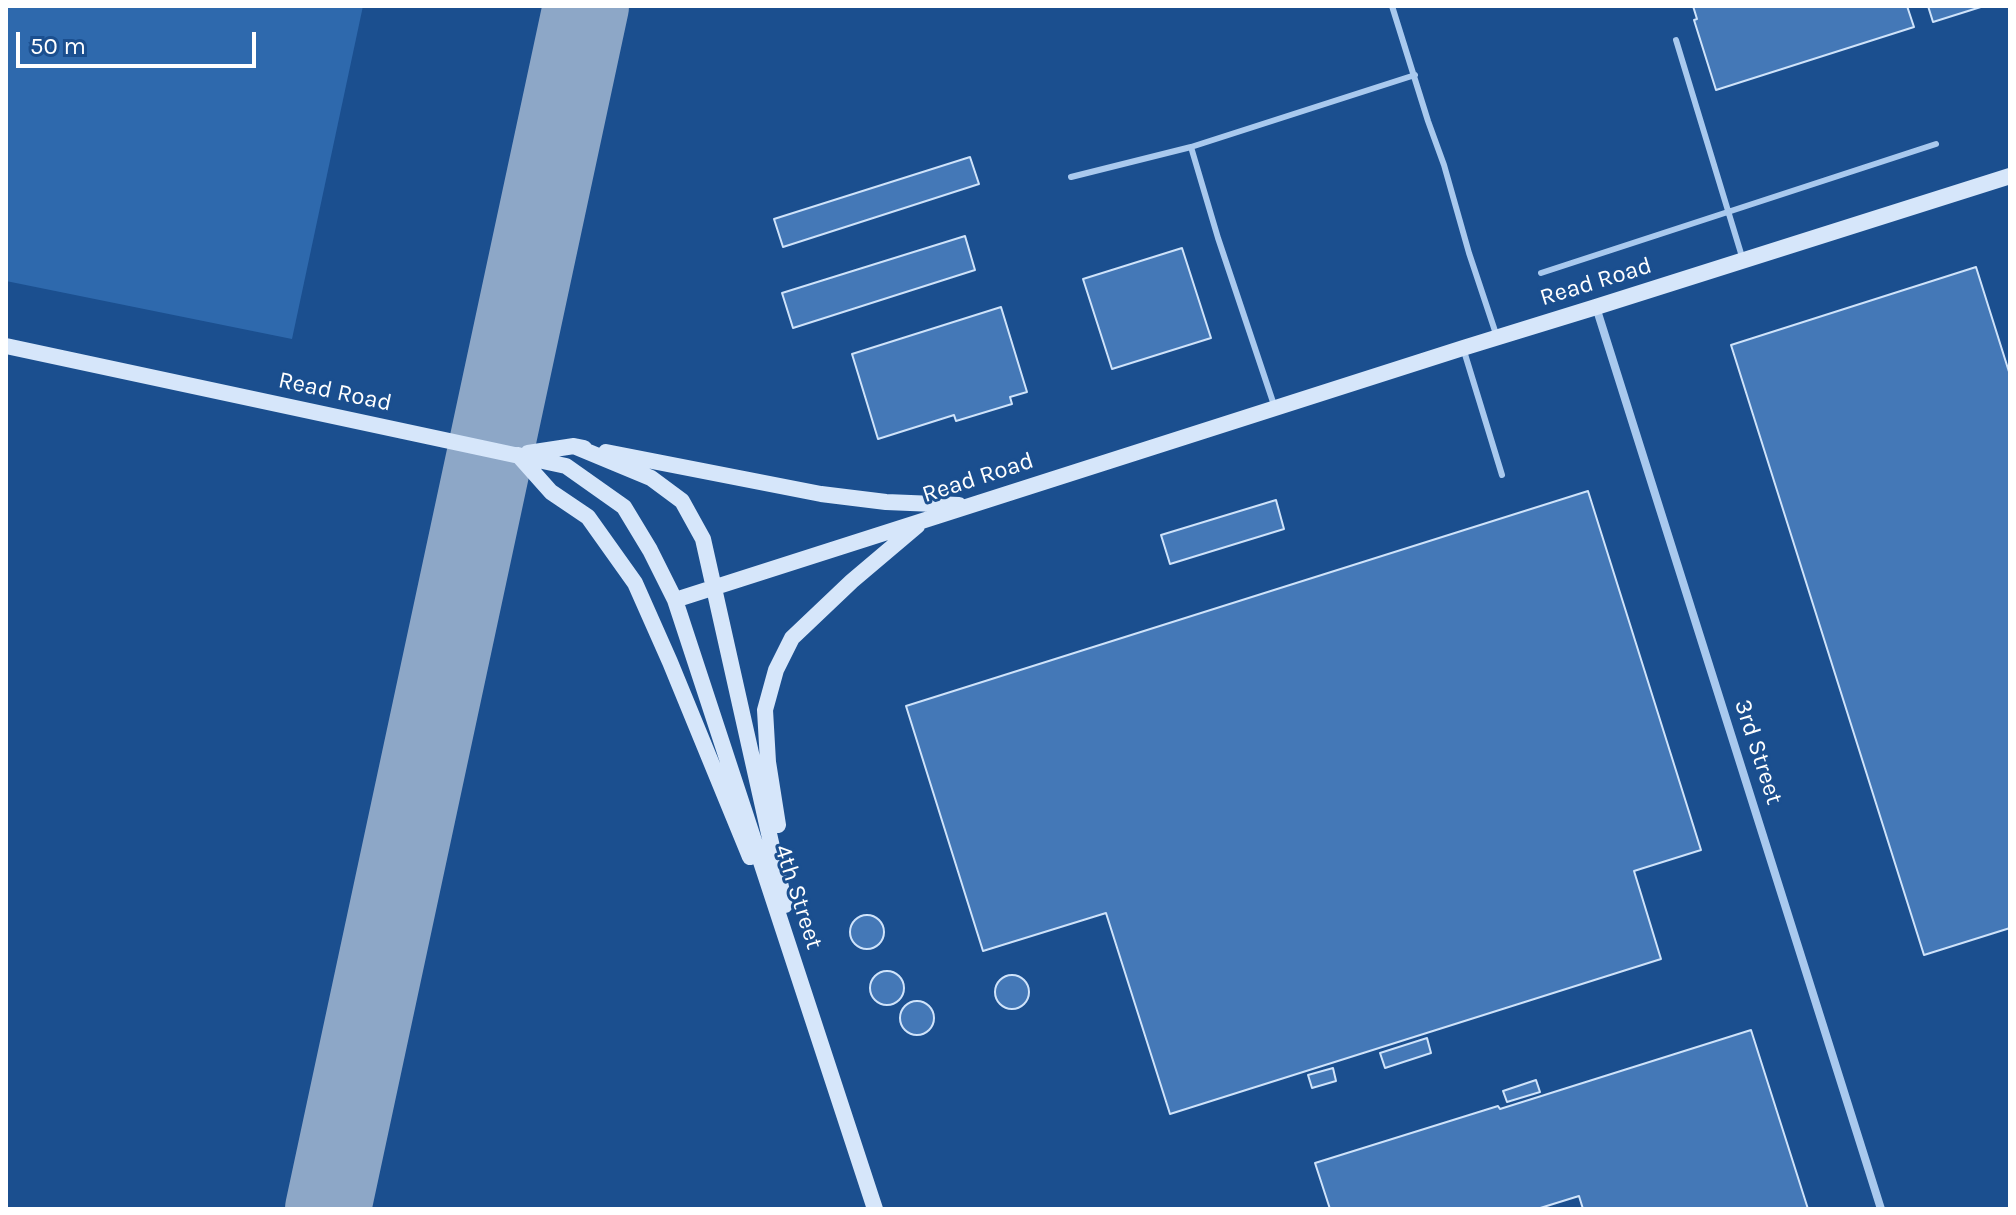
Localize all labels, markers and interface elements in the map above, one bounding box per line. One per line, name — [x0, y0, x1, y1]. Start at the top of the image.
scale bar — [20, 16, 260, 66]
text: 50 m — [30, 32, 86, 60]
street label: Read Road — [1537, 251, 1655, 313]
street label: Read Road — [276, 366, 394, 418]
street label: Read Road — [919, 446, 1037, 510]
street label: 3rd Street — [1728, 696, 1788, 808]
street label: 4th Street — [768, 841, 828, 953]

